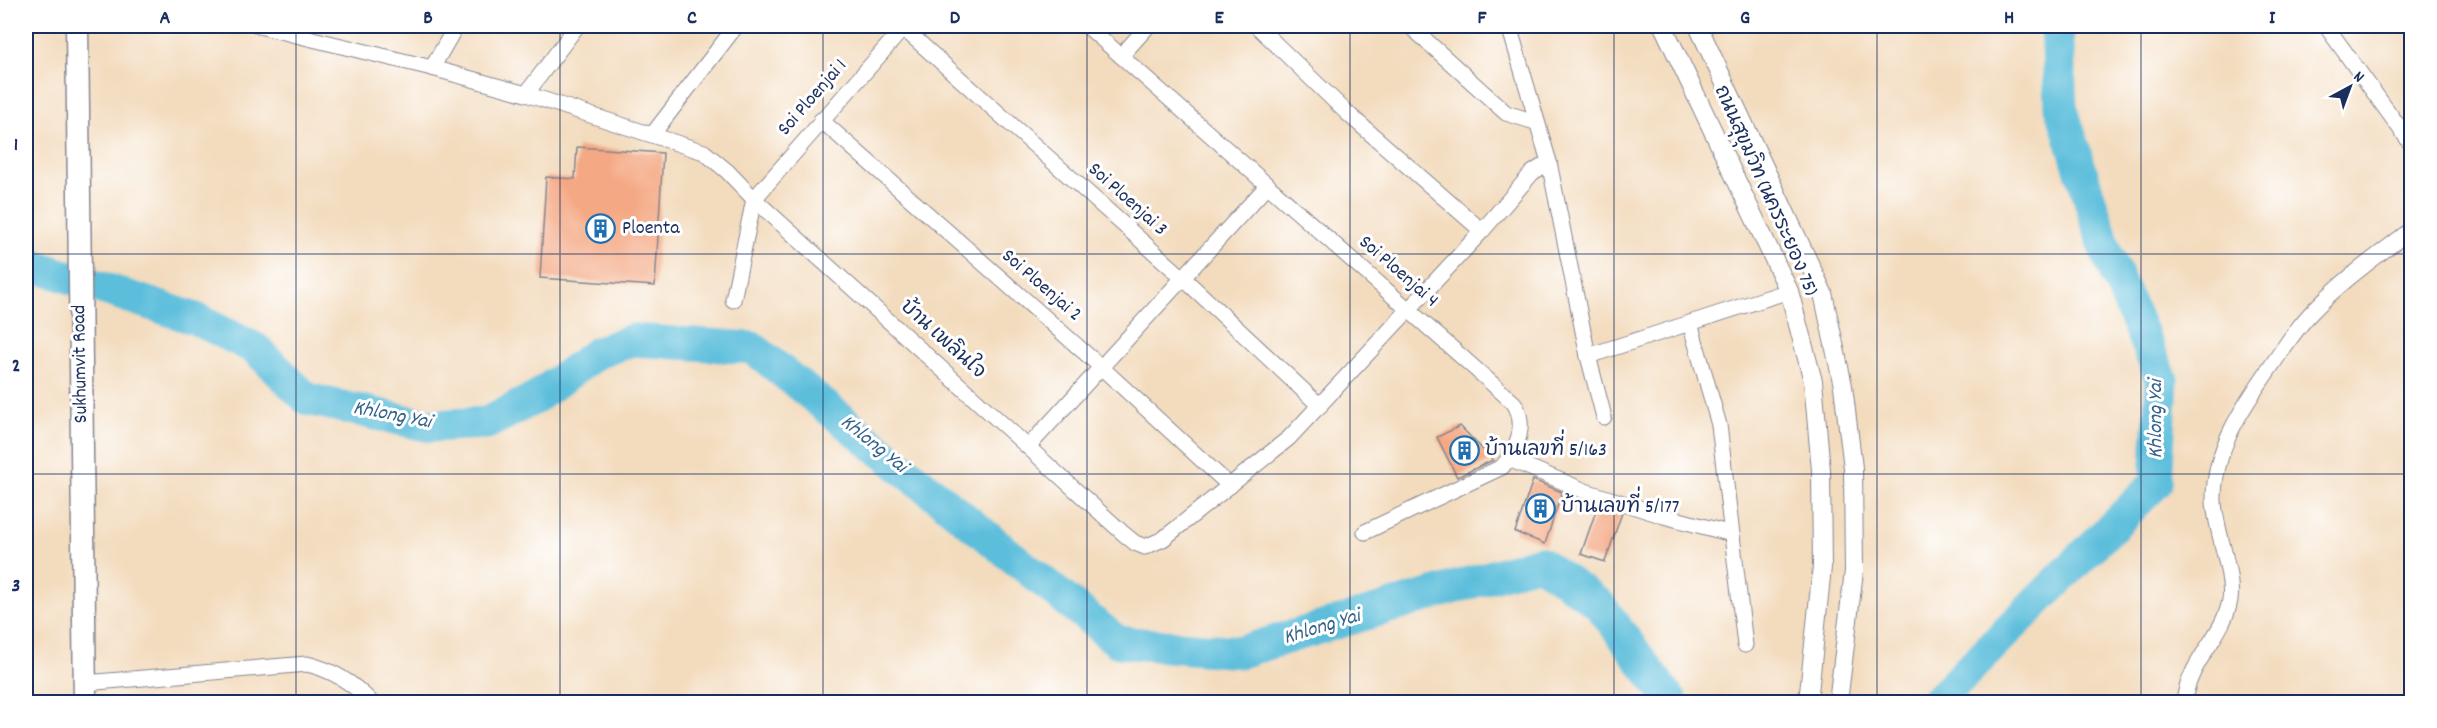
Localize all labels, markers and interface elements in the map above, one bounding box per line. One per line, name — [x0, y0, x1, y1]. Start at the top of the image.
text: A — [160, 5, 171, 33]
text: B — [423, 5, 433, 33]
text: C — [687, 5, 697, 33]
text: D — [950, 5, 961, 33]
text: E — [1214, 5, 1224, 33]
text: F — [1478, 5, 1488, 33]
text: G — [1740, 5, 1750, 33]
text: H — [2004, 5, 2014, 33]
text: I — [2269, 5, 2276, 33]
street label: Soi Ploenjai 1 — [772, 53, 854, 143]
north arrow — [2320, 57, 2380, 117]
text: N — [2348, 66, 2369, 89]
street label: ถนนสุขุมวิท (นครระยอง 75) — [1706, 81, 1825, 301]
text: 1 — [14, 132, 18, 160]
street label: Soi Ploenjai 3 — [1081, 157, 1173, 243]
building icon: Ploenta — [585, 213, 617, 245]
place label: Ploenta — [622, 215, 680, 243]
street label: Soi Ploenjai 4 — [1352, 229, 1444, 315]
street label: Soi Ploenjai 2 — [995, 243, 1087, 329]
street label: บ้าน เพลินใจ — [893, 292, 992, 386]
street label: Sukhumvit Road — [66, 304, 96, 424]
text: 2 — [12, 353, 20, 381]
water label: Khlong Yai — [2142, 376, 2172, 458]
water label: Khlong Yai — [350, 394, 437, 439]
water label: Khlong Yai — [833, 409, 915, 483]
place label: บ้านเลขที่ 5/163 — [1485, 429, 1607, 465]
building icon: บ้านเลขที่ 5/163 — [1448, 435, 1480, 467]
place label: บ้านเลขที่ 5/177 — [1561, 486, 1680, 522]
building icon: บ้านเลขที่ 5/177 — [1524, 492, 1556, 524]
text: 3 — [12, 573, 20, 601]
water label: Khlong Yai — [1280, 601, 1367, 654]

